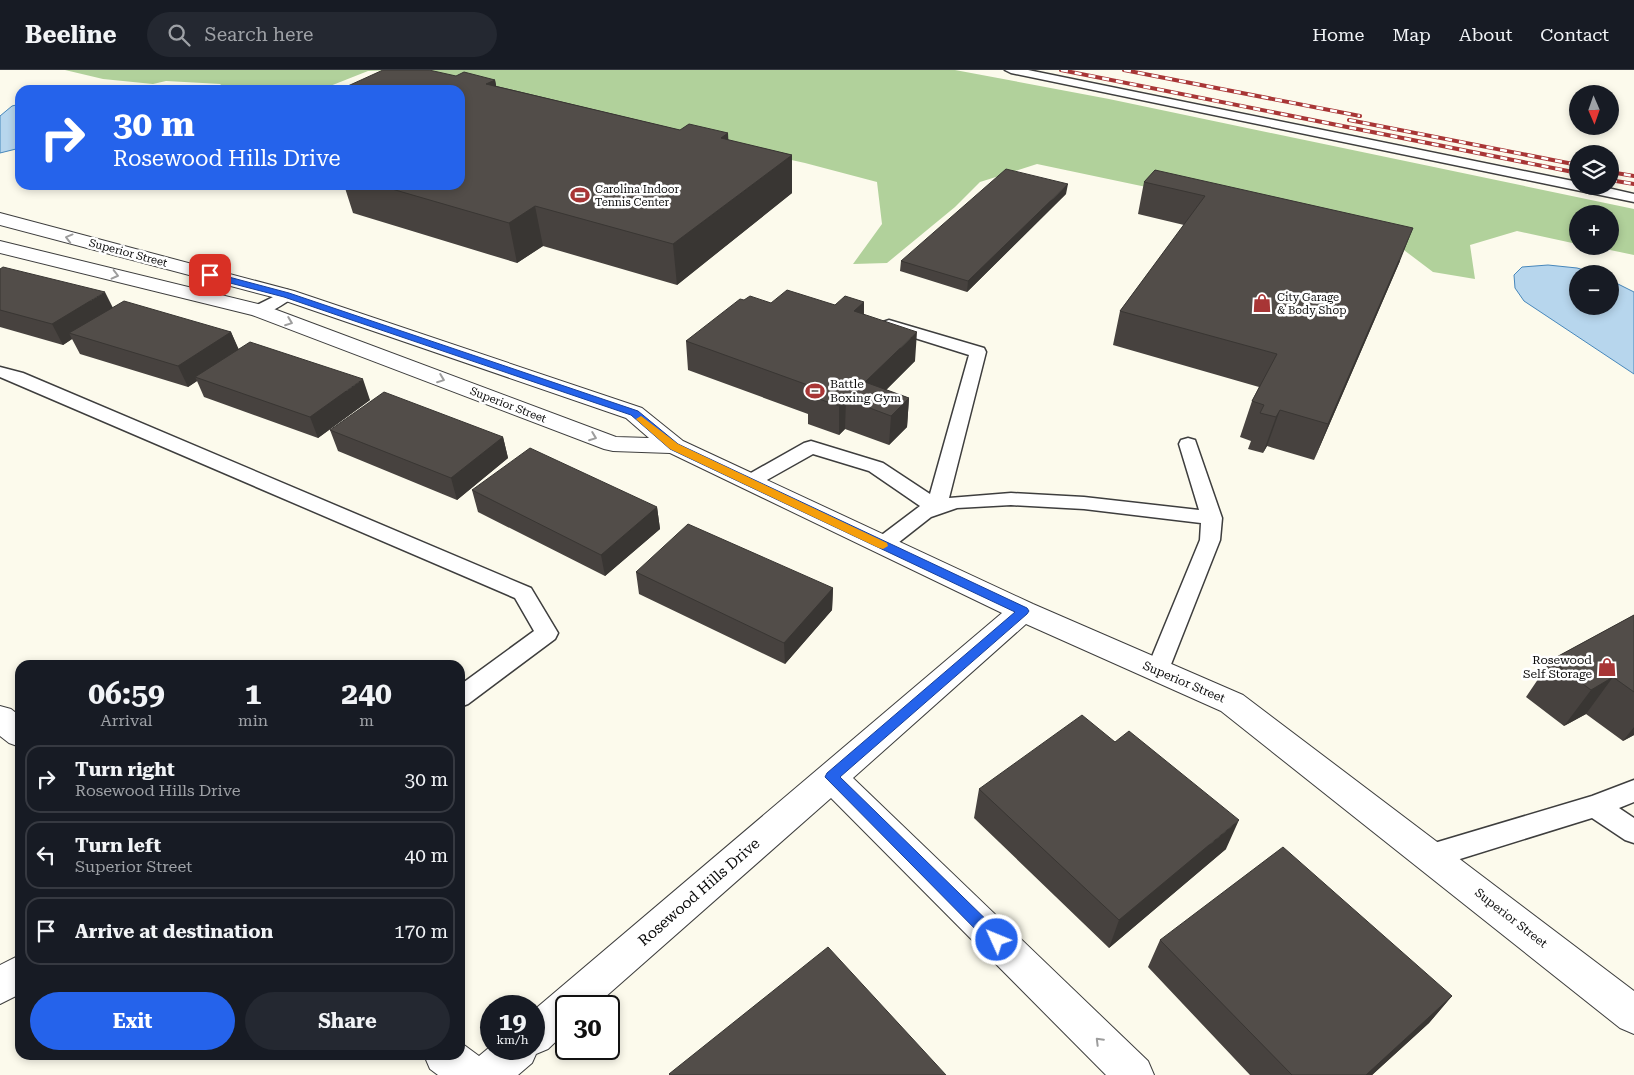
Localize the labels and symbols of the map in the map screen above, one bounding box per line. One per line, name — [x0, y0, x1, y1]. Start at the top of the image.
north arrow — [1569, 85, 1619, 135]
place label: Carolina Indoor Tennis Center — [595, 183, 680, 209]
sports icon: Carolina Indoor Tennis Center — [569, 184, 591, 206]
one-way arrow — [66, 233, 74, 243]
street label: Superior Street — [87, 236, 169, 270]
pin — [189, 254, 231, 296]
one-way arrow — [111, 269, 120, 280]
place label: City Garage & Body Shop — [1277, 291, 1346, 317]
shop icon: City Garage & Body Shop — [1251, 292, 1273, 314]
one-way arrow — [284, 315, 293, 326]
one-way arrow — [436, 373, 445, 383]
place label: Battle Boxing Gym — [830, 377, 901, 405]
sports icon: Battle Boxing Gym — [804, 380, 826, 402]
street label: Superior Street — [468, 384, 548, 426]
one-way arrow — [588, 431, 597, 441]
place label: Rosewood Self Storage — [1523, 653, 1592, 681]
shop icon: Rosewood Self Storage — [1596, 656, 1618, 678]
street label: Superior Street — [1141, 658, 1228, 706]
street label: Rosewood Hills Drive — [635, 834, 763, 950]
street label: Superior Street — [1472, 885, 1550, 951]
position arrow — [970, 913, 1022, 965]
speed limit sign: 30 — [555, 995, 620, 1060]
one-way arrow — [1096, 1038, 1105, 1047]

